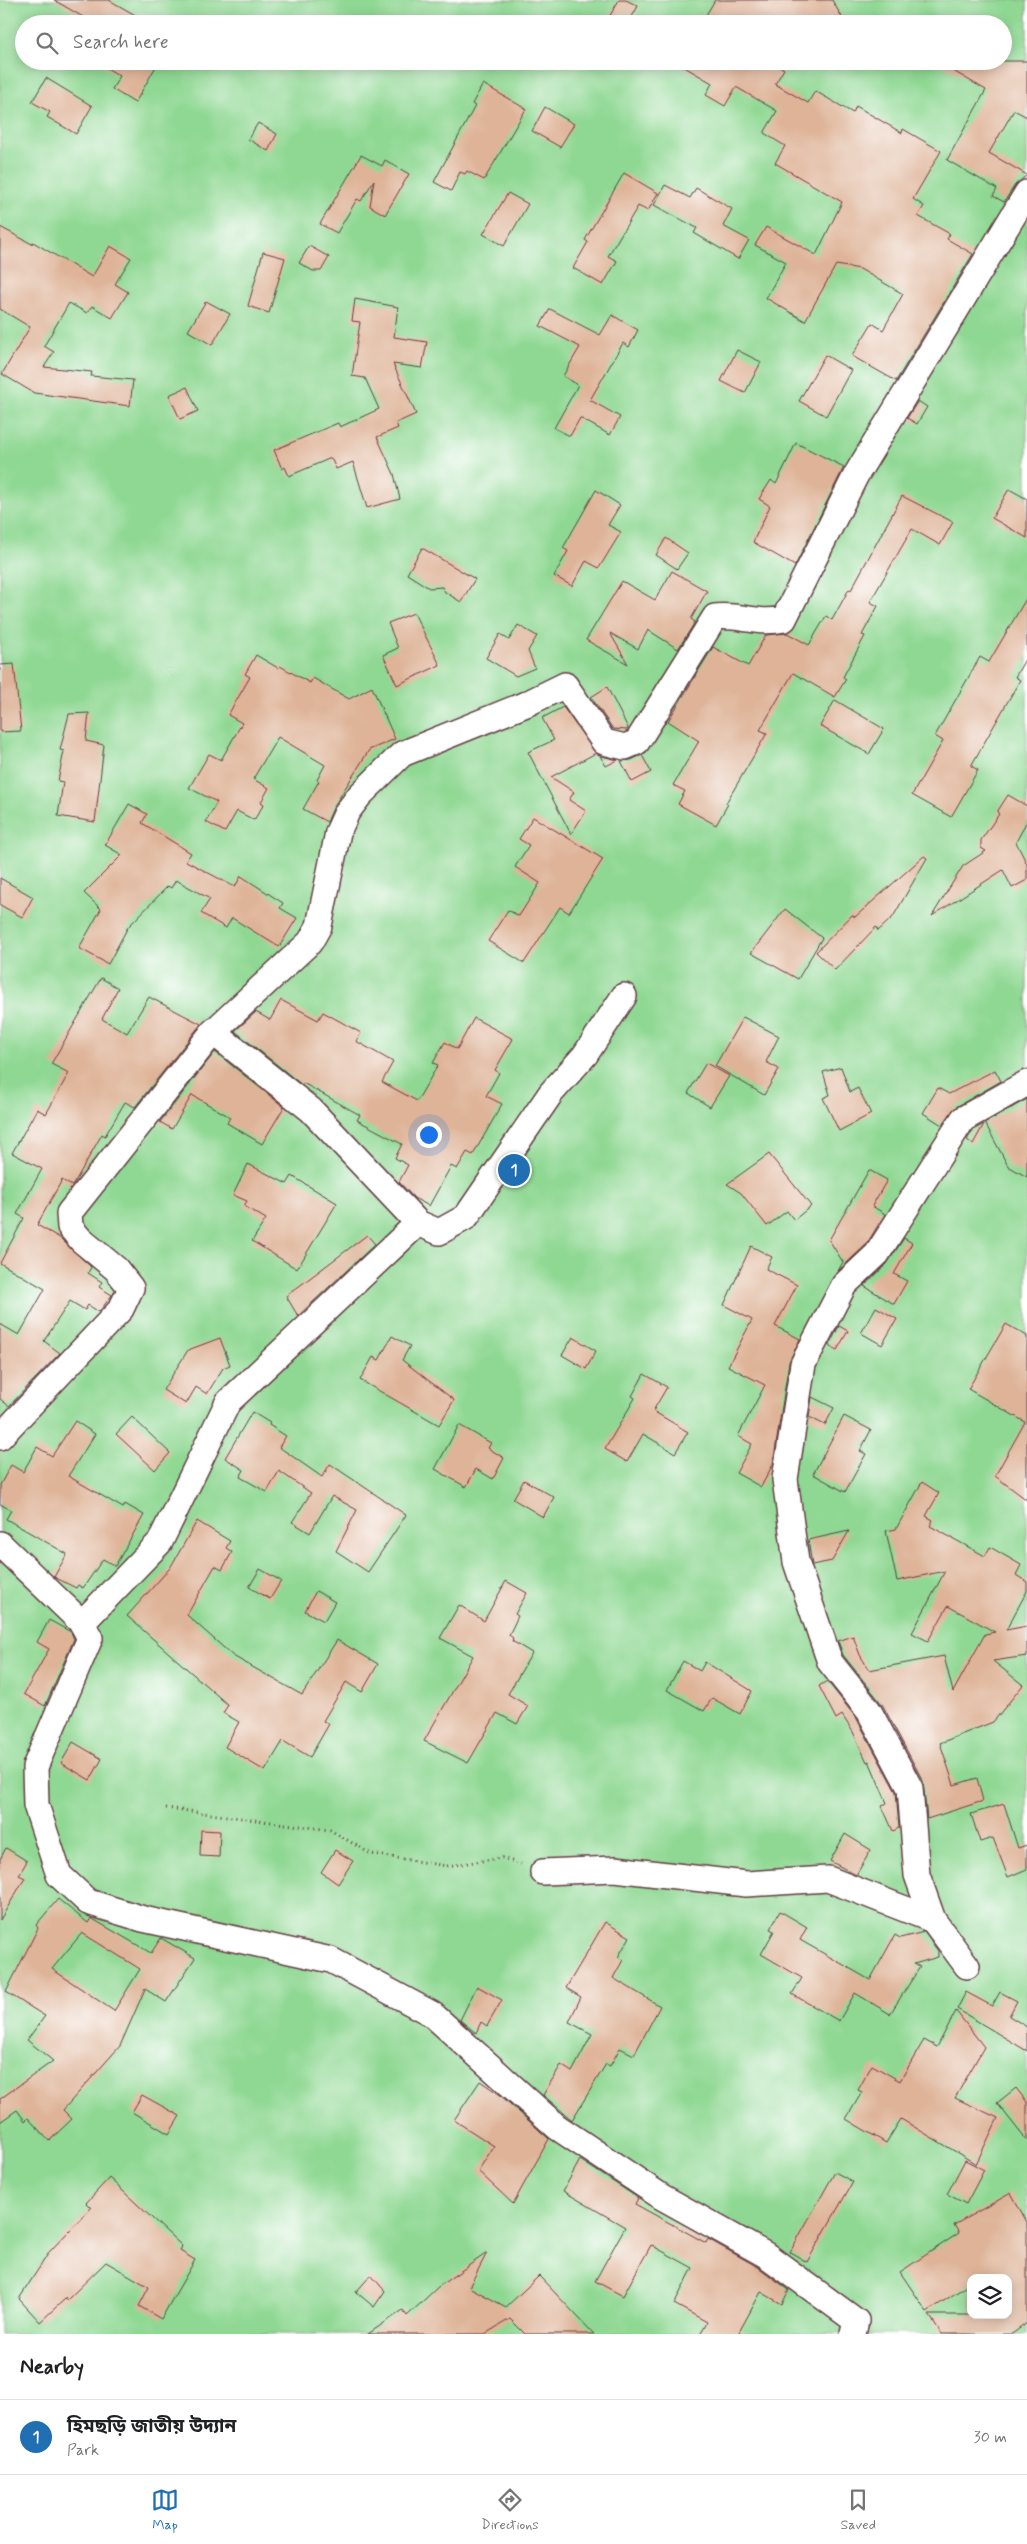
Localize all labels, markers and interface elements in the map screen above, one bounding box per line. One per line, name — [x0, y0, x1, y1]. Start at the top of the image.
search box — [15, 15, 1012, 70]
icon: search — [33, 29, 61, 57]
text: Search here — [73, 30, 169, 55]
your location — [416, 1122, 442, 1148]
pin: 1 — [498, 1151, 530, 1189]
map controls — [967, 2274, 1012, 2319]
button: layers — [967, 2274, 1012, 2319]
text: Nearby — [20, 2353, 84, 2381]
text: হিমছড়ি জাতীয় উদ্যান — [67, 2414, 236, 2439]
text: 1 — [32, 2427, 40, 2448]
text: 30 m — [974, 2427, 1007, 2448]
text: Park — [67, 2440, 99, 2461]
tab: Map — [151, 2486, 179, 2534]
tab: Directions — [481, 2486, 539, 2534]
tab: Saved — [841, 2486, 876, 2534]

